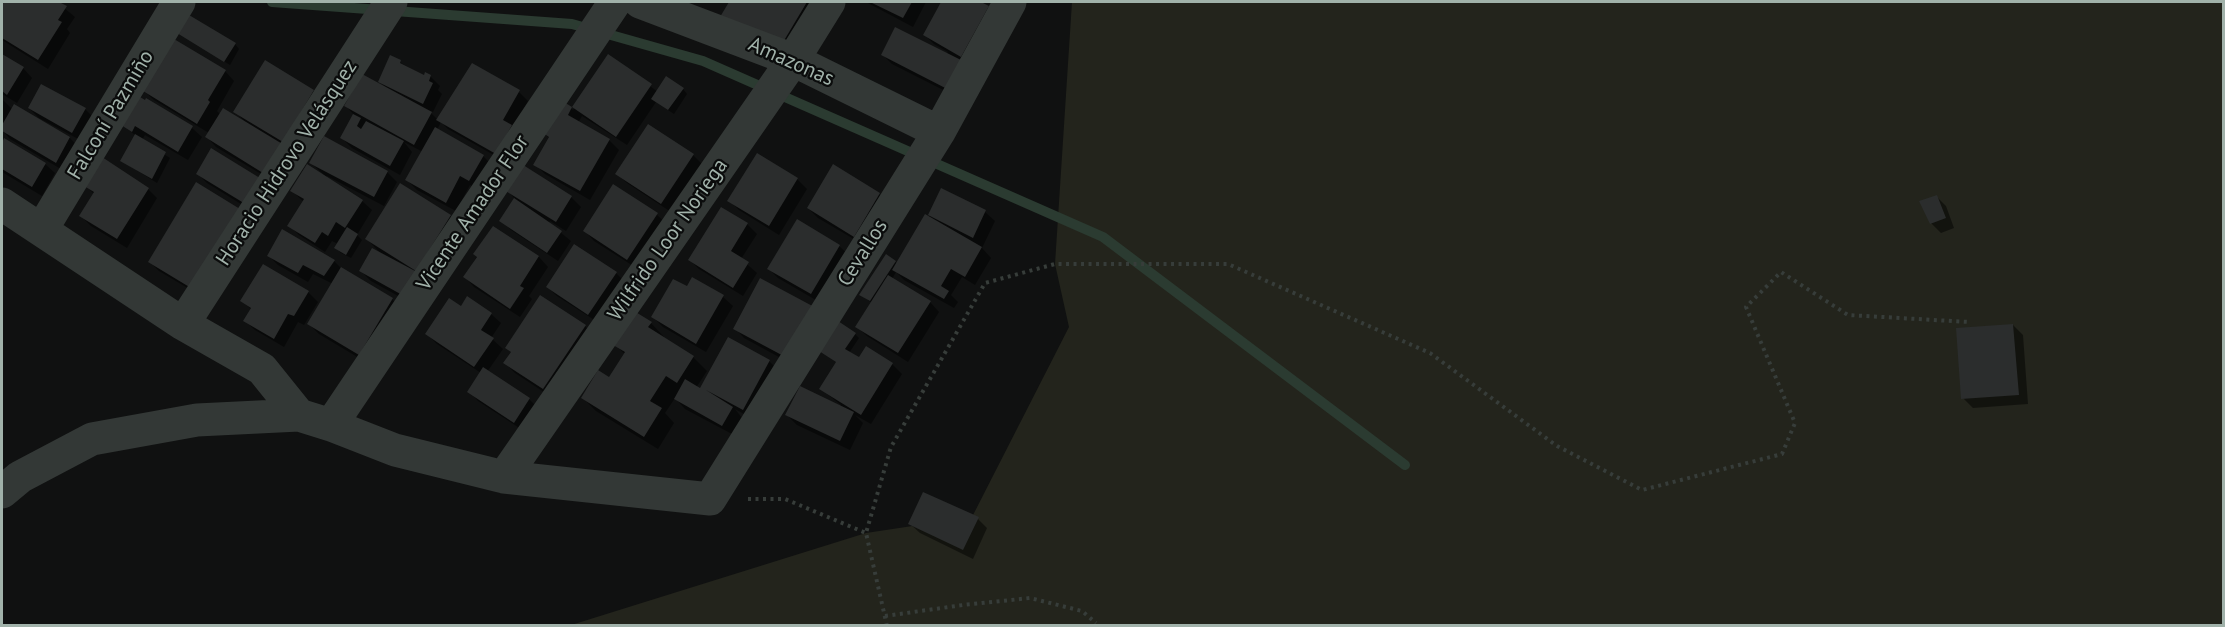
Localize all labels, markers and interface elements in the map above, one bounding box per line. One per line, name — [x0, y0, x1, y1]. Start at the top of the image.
street label: Amazonas — [744, 32, 838, 92]
street label: Falconí Pazmiño — [62, 46, 160, 184]
street label: Horacio Hidrovo Velásquez — [211, 55, 363, 271]
street label: Vicente Amador Flor — [412, 130, 534, 296]
street label: Wilfrido Loor Noriega — [603, 154, 733, 326]
street label: Cevallos — [833, 215, 893, 291]

